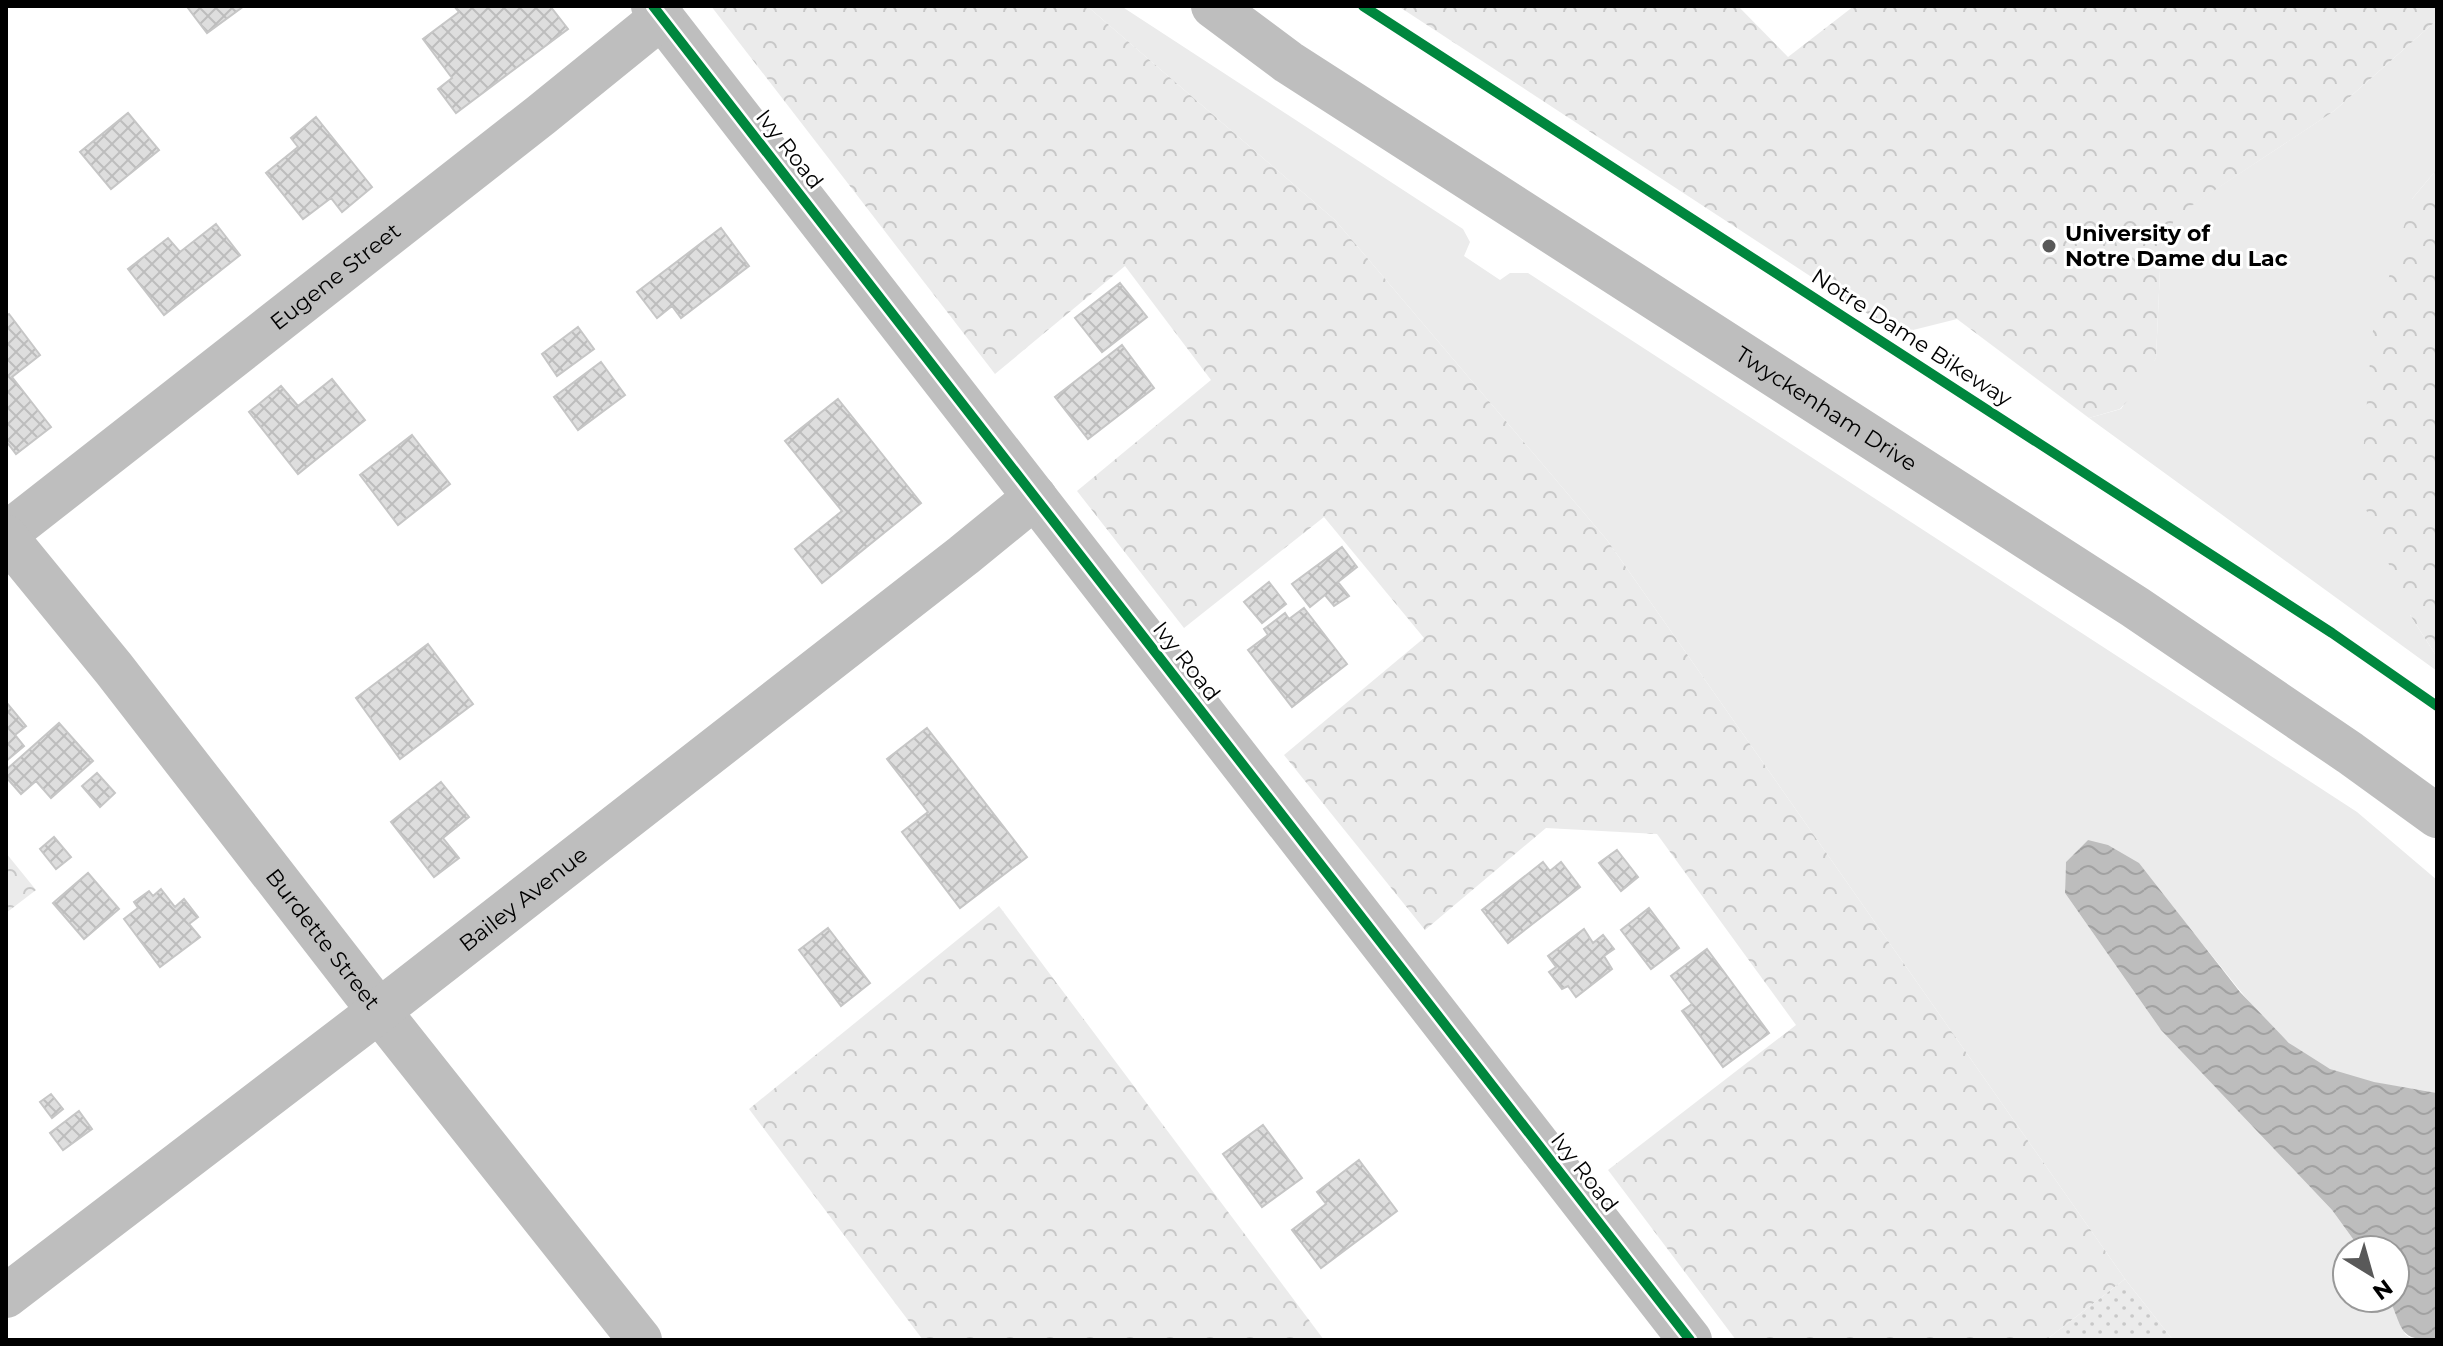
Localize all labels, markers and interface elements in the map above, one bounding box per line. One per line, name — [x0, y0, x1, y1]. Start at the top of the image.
street label: Ivy Road — [750, 104, 829, 195]
street label: Eugene Street — [265, 217, 406, 336]
place label: University of Notre Dame du Lac — [2065, 220, 2288, 272]
marker: University of Notre Dame du Lac — [2040, 237, 2058, 255]
street label: Notre Dame Bikeway — [1806, 263, 2017, 412]
street label: Twyckenham Drive — [1730, 341, 1922, 477]
street label: Ivy Road — [1147, 616, 1226, 707]
street label: Bailey Avenue — [454, 841, 593, 958]
street label: Burdette Street — [260, 863, 386, 1015]
street label: Ivy Road — [1545, 1127, 1624, 1218]
north arrow — [2331, 1234, 2411, 1314]
text: N — [2368, 1273, 2398, 1306]

